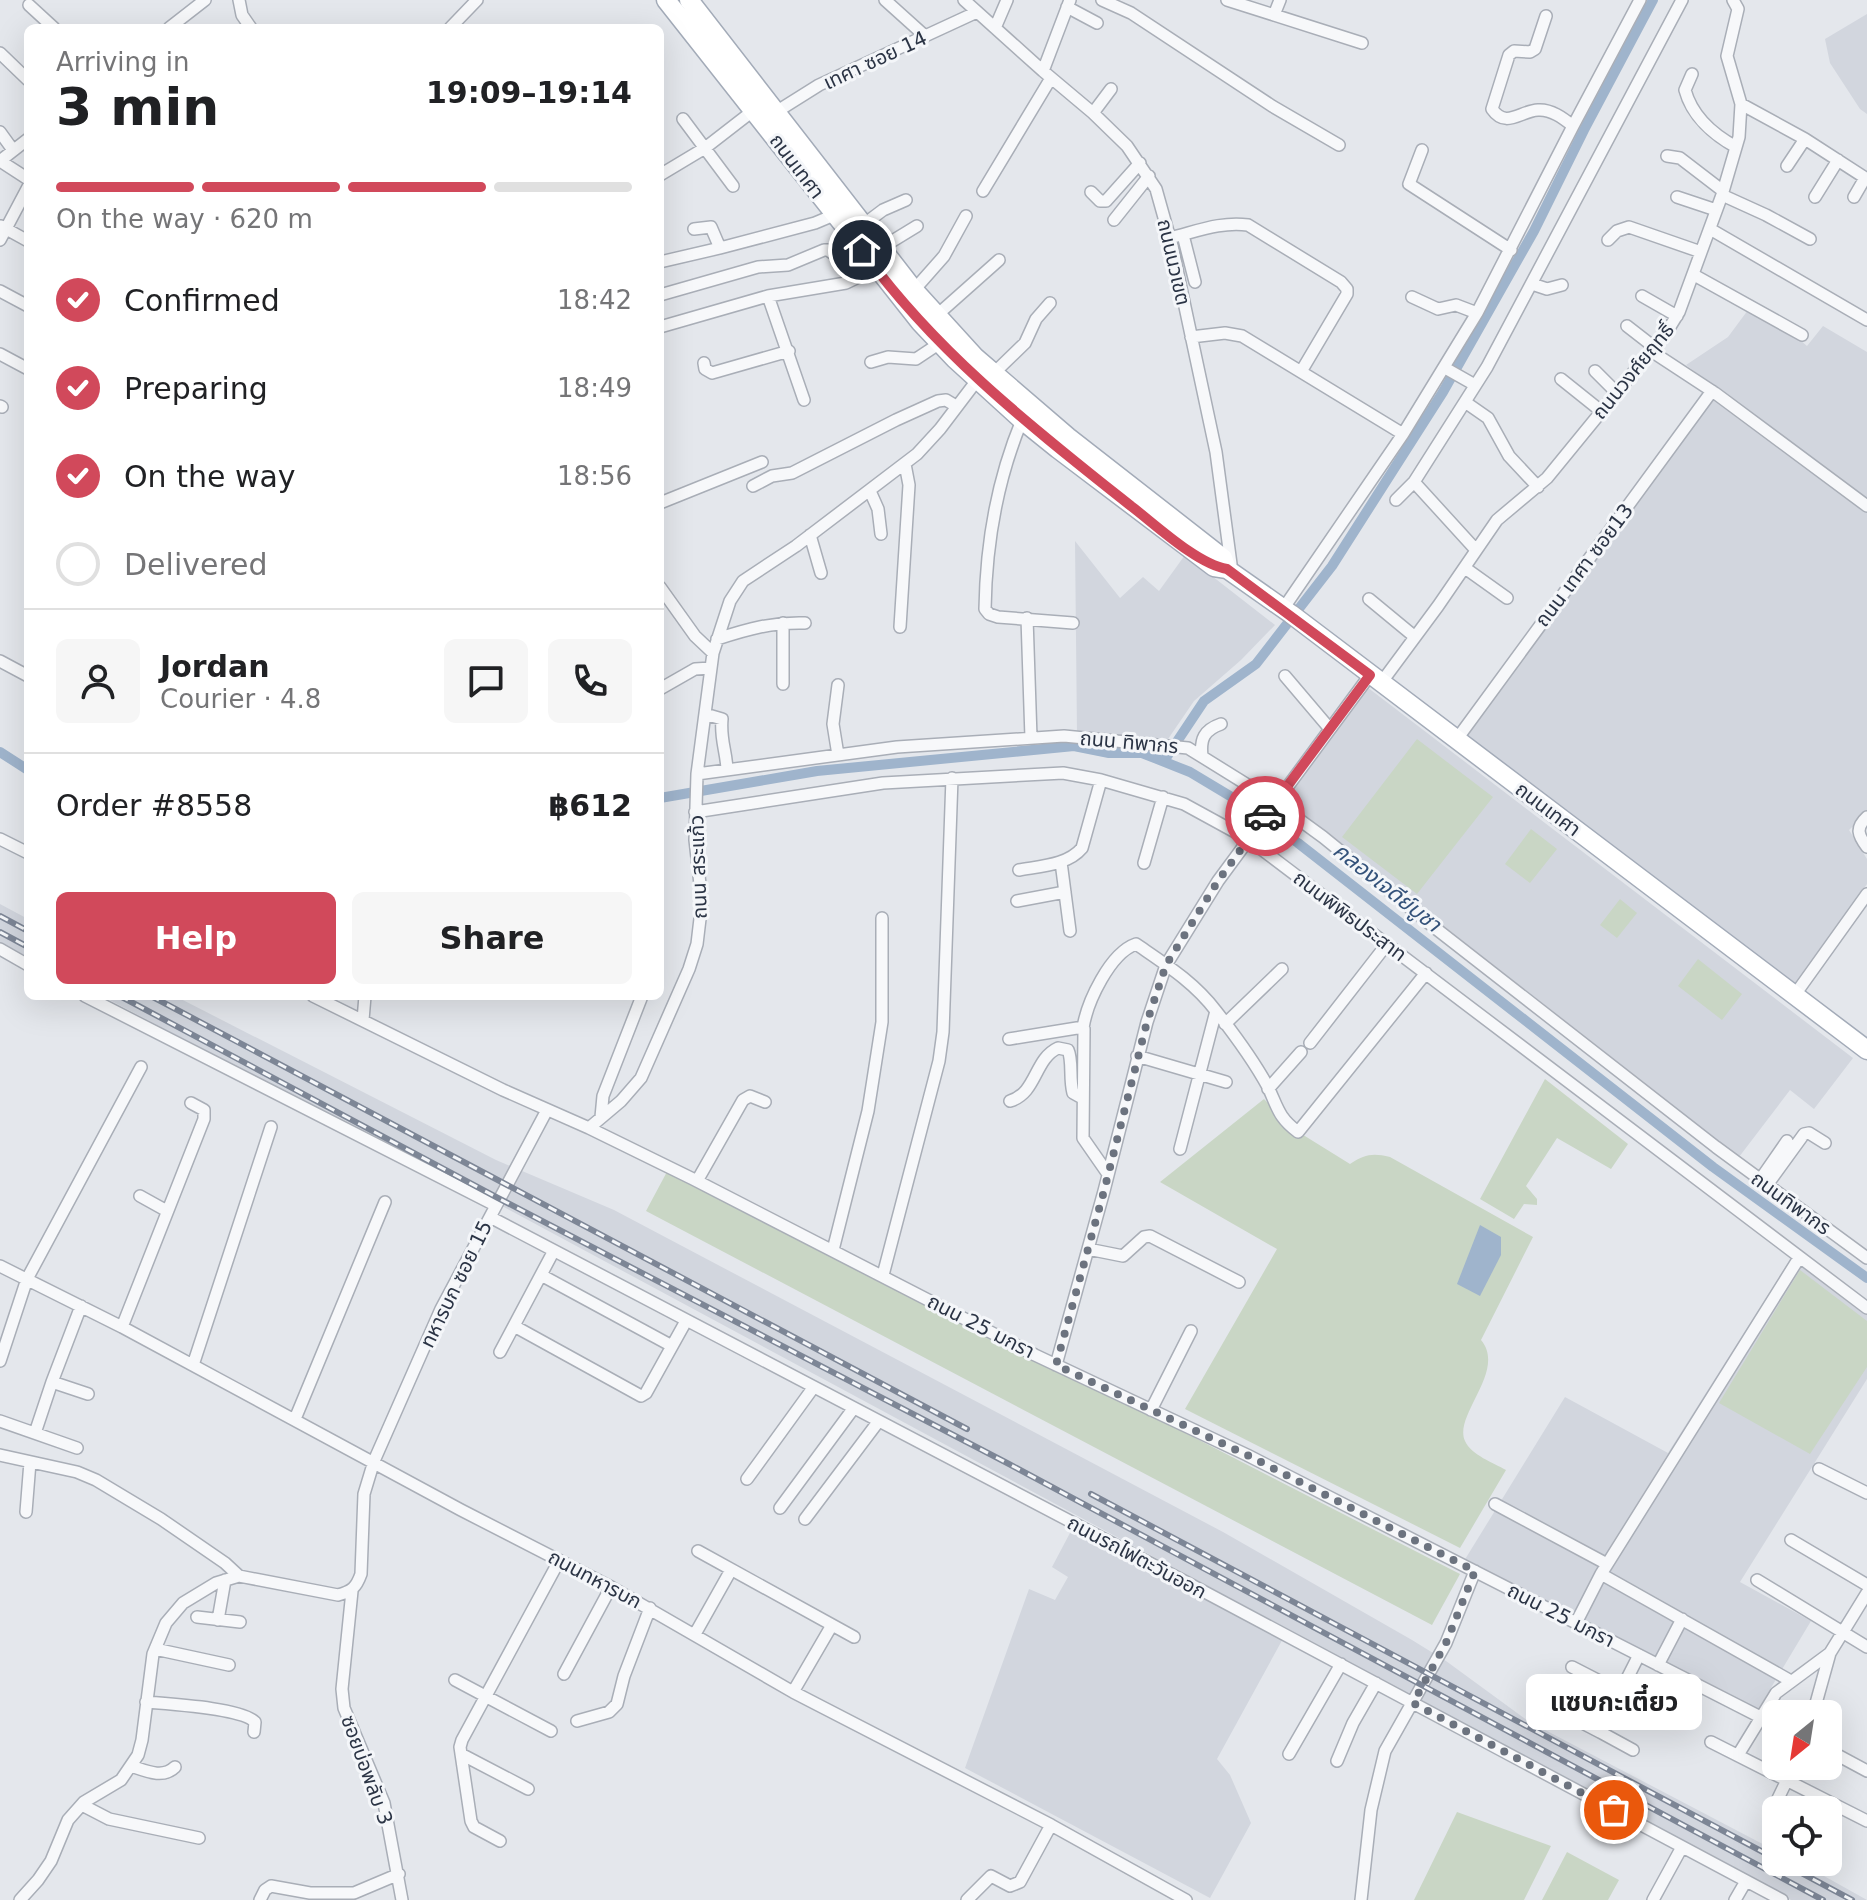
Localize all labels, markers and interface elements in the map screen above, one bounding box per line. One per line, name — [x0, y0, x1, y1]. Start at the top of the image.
street label: เทศา ซอย 14 — [819, 26, 931, 94]
text: Arriving in — [56, 47, 190, 77]
text: 19:09–19:14 — [426, 75, 632, 110]
text: 3 min — [56, 77, 219, 137]
street label: ถนนเทศา — [765, 129, 829, 203]
text: On the way · 620 m — [56, 204, 313, 234]
pin — [828, 216, 896, 284]
street label: ถนนนวเขต — [1152, 216, 1196, 308]
icon: home — [840, 228, 884, 272]
icon: check — [56, 278, 100, 322]
text: Confirmed — [124, 283, 280, 318]
text: 18:42 — [557, 285, 632, 315]
street label: ถนนวงศ์ยฤทธิ์ — [1587, 318, 1679, 424]
icon: check — [56, 366, 100, 410]
text: Preparing — [124, 371, 268, 406]
text: 18:49 — [557, 373, 632, 403]
icon: check — [56, 454, 100, 498]
text: On the way — [124, 459, 296, 494]
text: 18:56 — [557, 461, 632, 491]
street label: ถนน เทศา ซอย13 — [1530, 499, 1638, 631]
text: Delivered — [124, 547, 268, 582]
button: person — [56, 639, 140, 723]
button: chat — [444, 639, 528, 723]
button: phone — [548, 639, 632, 723]
text: Jordan — [160, 649, 270, 684]
text: Courier · 4.8 — [160, 684, 321, 714]
street label: ถนน ทิพากร — [1079, 726, 1179, 758]
courier — [1225, 776, 1305, 856]
street label: ถนนเทศา — [1511, 777, 1585, 841]
text: Order #8558 — [56, 788, 252, 823]
text: ฿612 — [549, 788, 632, 823]
icon: car — [1243, 794, 1287, 838]
street label: ถนน สระแก้ว — [684, 815, 712, 919]
water label: คลองเจดีย์บูชา — [1328, 837, 1446, 938]
street label: ถนนพิพิธประสาท — [1289, 866, 1411, 966]
button: Help — [56, 892, 336, 984]
button: Share — [352, 892, 632, 984]
street label: ถนนทิพากร — [1747, 1166, 1835, 1240]
street label: ทหารบก ซอย 15 — [415, 1216, 497, 1352]
street label: ถนน 25 มกรา — [923, 1289, 1039, 1363]
street label: ถนนรถไฟตะวันออก — [1063, 1510, 1211, 1604]
street label: ถนนทหารบก — [544, 1544, 646, 1614]
street label: ถนน 25 มกรา — [1503, 1578, 1619, 1652]
callout: แซบกะเตี๋ยว — [1526, 1674, 1702, 1730]
text: แซบกะเตี๋ยว — [1550, 1687, 1678, 1717]
north arrow — [1762, 1700, 1842, 1780]
map controls — [1762, 1700, 1842, 1876]
street label: ซอยบ่อพลับ 3 — [336, 1712, 398, 1828]
pin — [1580, 1776, 1648, 1844]
icon: bag — [1592, 1788, 1636, 1832]
button: locate — [1762, 1796, 1842, 1876]

